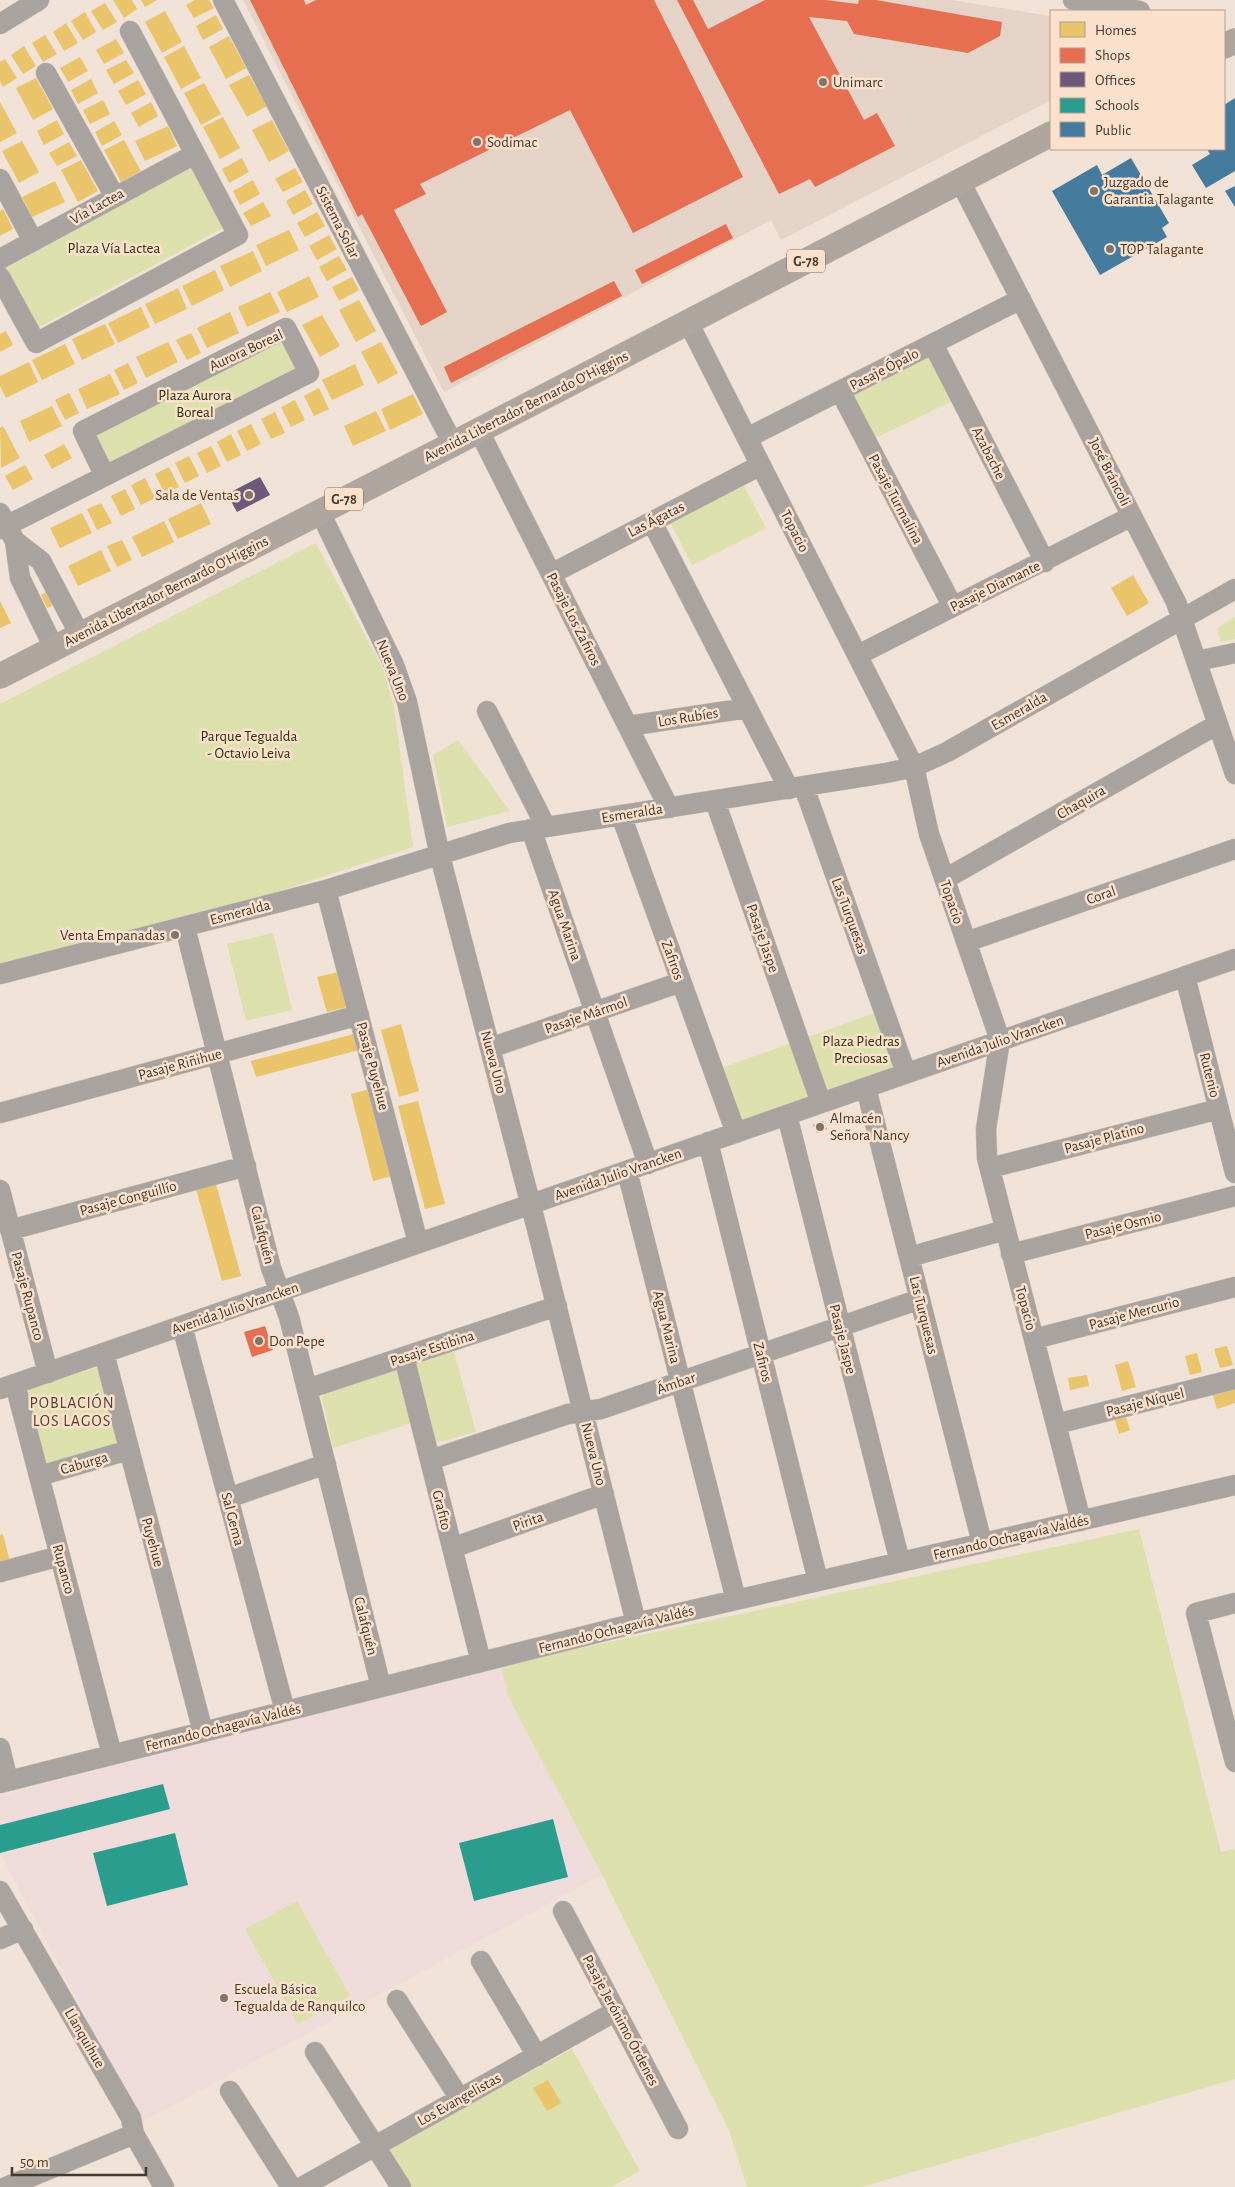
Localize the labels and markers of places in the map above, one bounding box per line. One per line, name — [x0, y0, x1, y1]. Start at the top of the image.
place label: Unimarc — [833, 75, 883, 90]
marker: Unimarc — [817, 76, 829, 88]
place label: Sodimac — [487, 135, 537, 150]
marker: Sodimac — [471, 136, 483, 148]
place label: Juzgado de Garantia Talagante — [1104, 175, 1214, 207]
marker: Juzgado de Garantia Talagante — [1088, 185, 1100, 197]
place label: TOP Talagante — [1120, 242, 1204, 257]
marker: TOP Talagante — [1104, 243, 1116, 255]
place label: Sala de Ventas — [155, 488, 239, 503]
marker: Sala de Ventas — [243, 489, 255, 501]
place label: Venta Empanadas — [60, 928, 165, 943]
marker: Venta Empanadas — [169, 929, 181, 941]
place label: Almacén Señora Nancy — [830, 1111, 910, 1143]
marker: Almacén Señora Nancy — [814, 1121, 826, 1133]
place label: Don Pepe — [269, 1334, 325, 1349]
marker: Don Pepe — [253, 1335, 265, 1347]
place label: Escuela Básica Tegualda de Ranquilco — [234, 1982, 365, 2014]
marker: Escuela Básica Tegualda de Ranquilco — [218, 1992, 230, 2004]

